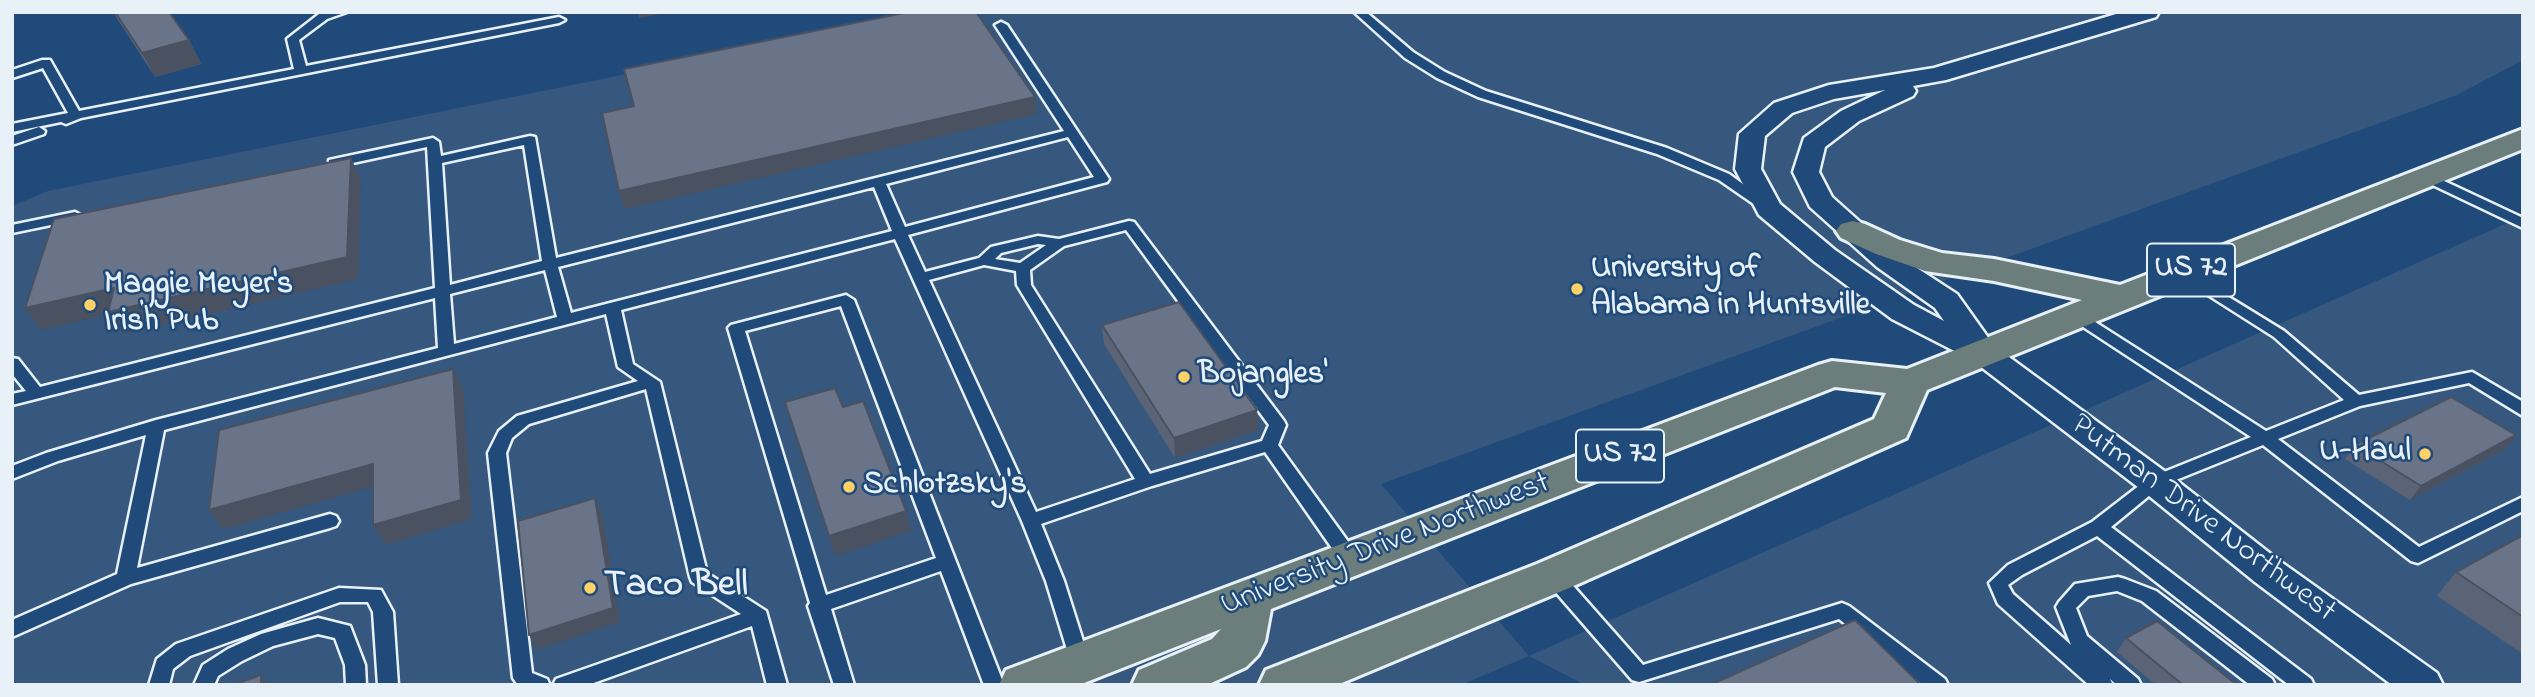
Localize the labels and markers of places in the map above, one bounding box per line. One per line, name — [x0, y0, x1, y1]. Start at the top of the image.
place label: University of Alabama in Huntsville — [1591, 252, 1870, 327]
place label: Maggie Meyer's Irish Pub — [104, 268, 293, 343]
marker: University of Alabama in Huntsville — [1569, 281, 1585, 297]
marker: Maggie Meyer's Irish Pub — [82, 297, 98, 313]
place label: Bojangles' — [1198, 358, 1327, 396]
marker: Bojangles' — [1176, 369, 1192, 385]
place label: U-Haul — [2319, 435, 2411, 473]
marker: U-Haul — [2417, 446, 2433, 462]
place label: Schlotzsky's — [863, 468, 1027, 506]
marker: Schlotzsky's — [841, 479, 857, 495]
place label: Taco Bell — [604, 565, 748, 611]
marker: Taco Bell — [582, 580, 598, 596]

